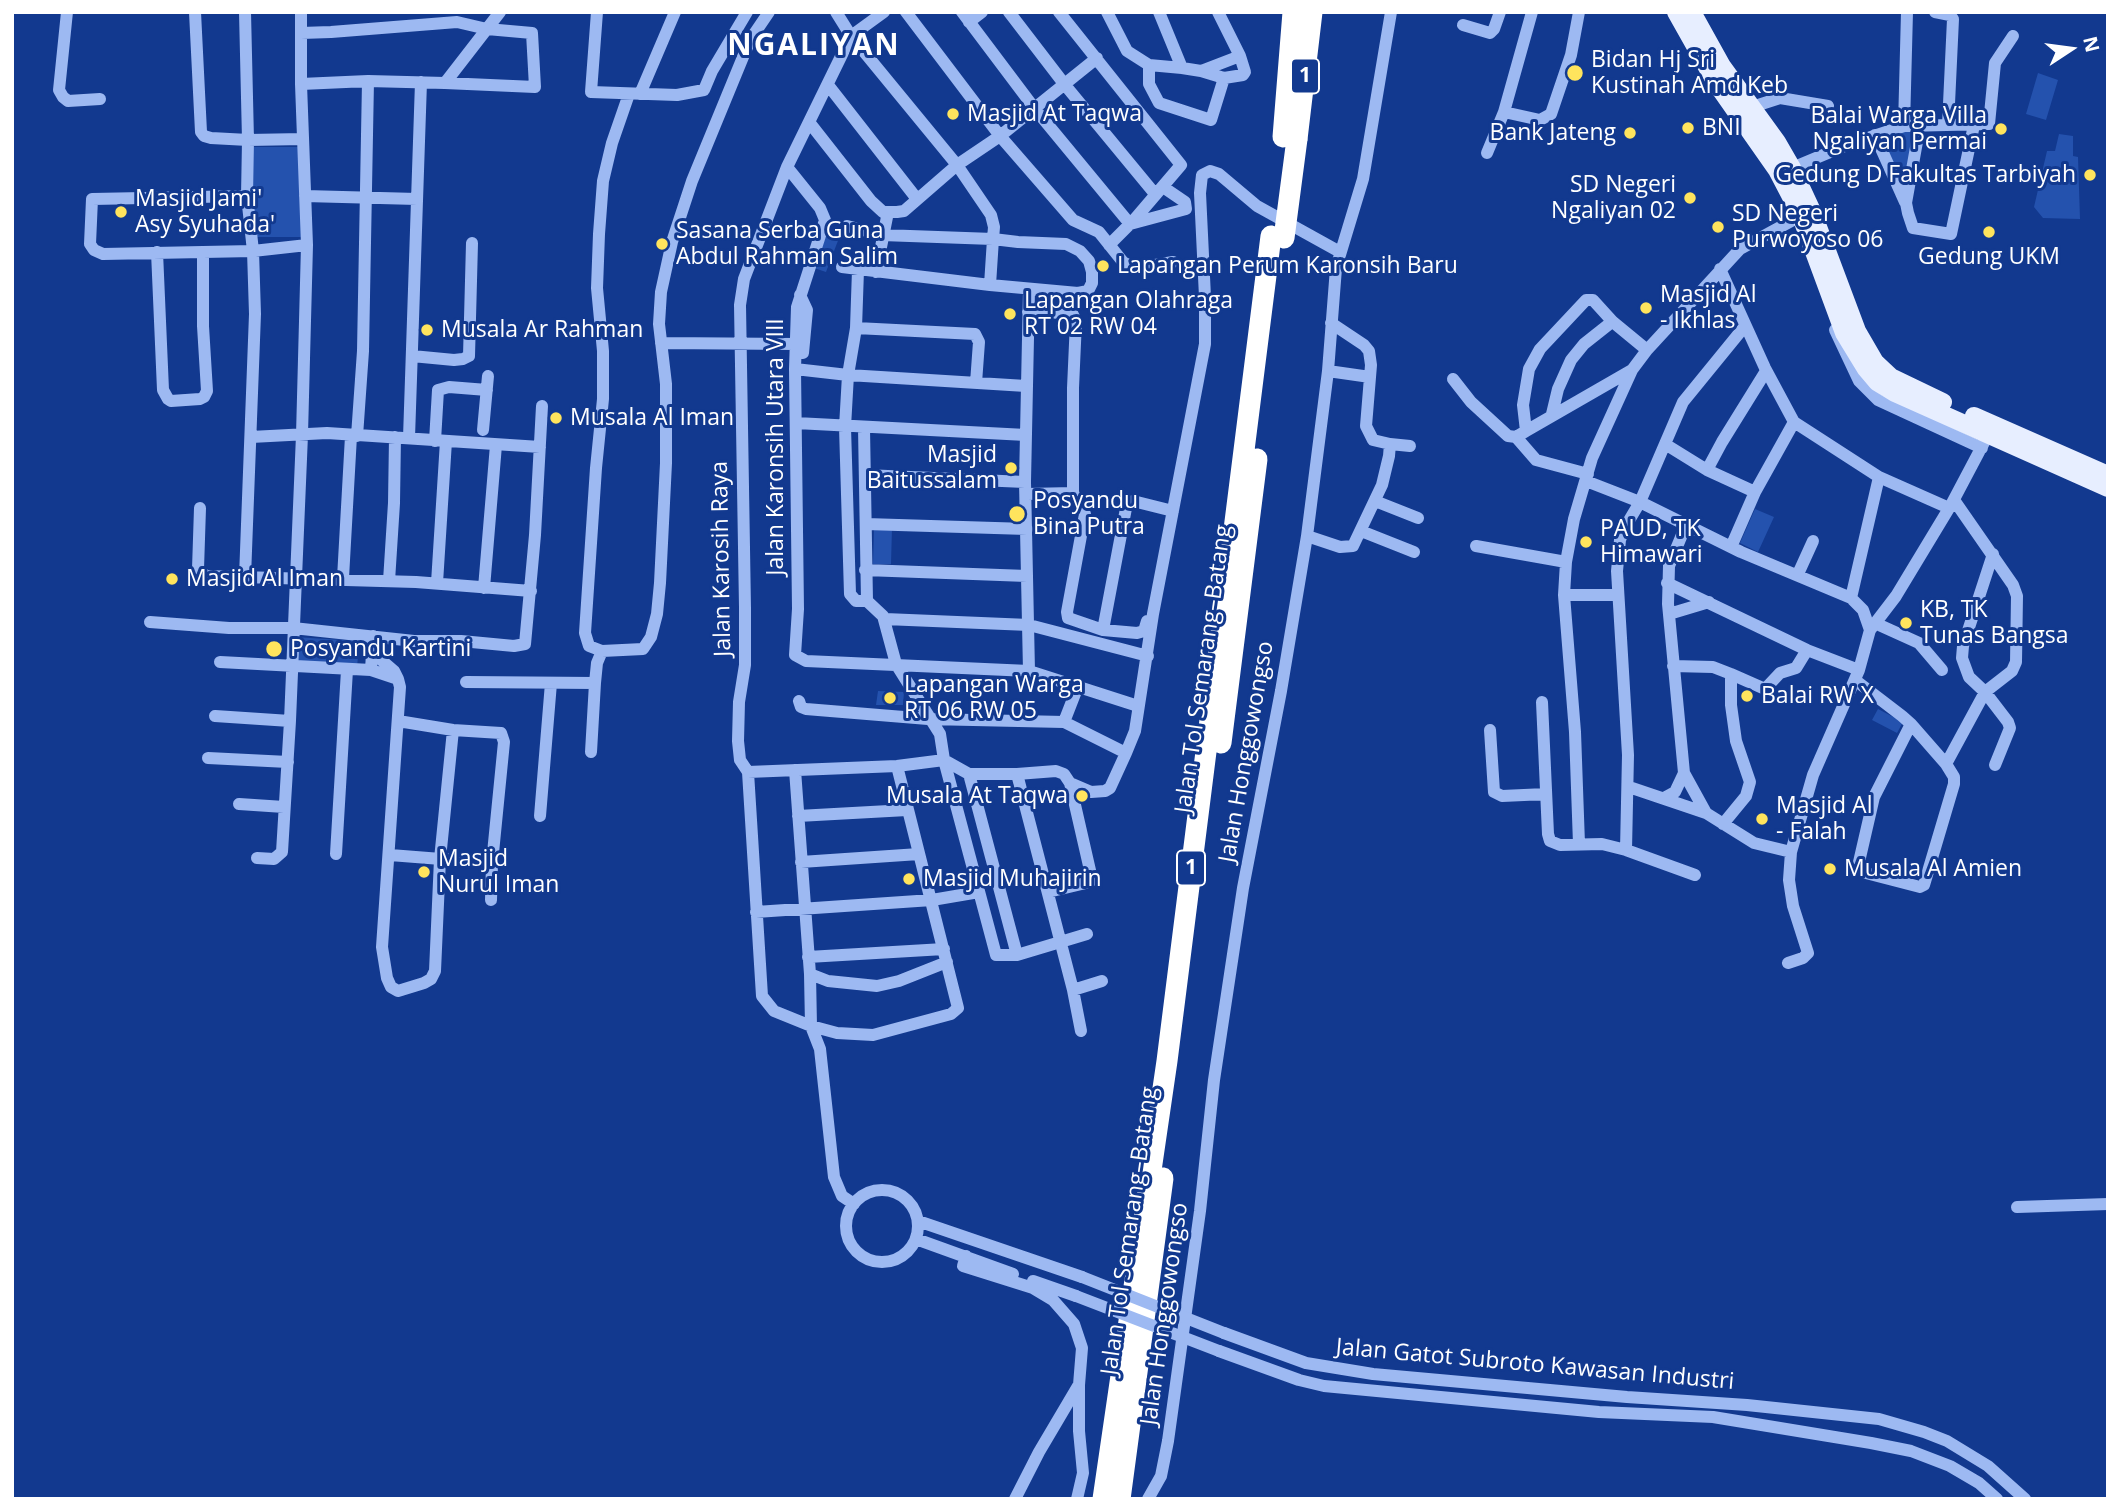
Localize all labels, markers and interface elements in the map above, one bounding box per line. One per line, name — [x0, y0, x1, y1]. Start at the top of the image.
north arrow — [2036, 14, 2106, 84]
district label: NGALIYAN — [728, 28, 900, 64]
text: N — [2077, 34, 2106, 55]
place label: Bidan Hj Sri Kustinah Amd Keb — [1591, 46, 1788, 100]
road number: 1 — [1291, 58, 1319, 94]
marker: Bidan Hj Sri Kustinah Amd Keb — [1565, 63, 1585, 83]
place label: Masjid At Taqwa — [967, 100, 1142, 128]
place label: Balai Warga Villa Ngaliyan Permai — [1810, 102, 1987, 156]
marker: Masjid At Taqwa — [945, 106, 961, 122]
place label: BNI — [1702, 114, 1741, 142]
place label: Bank Jateng — [1490, 119, 1616, 147]
marker: BNI — [1680, 120, 1696, 136]
marker: Balai Warga Villa Ngaliyan Permai — [1993, 121, 2009, 137]
marker: Bank Jateng — [1622, 125, 1638, 141]
place label: Gedung D Fakultas Tarbiyah — [1775, 161, 2076, 189]
marker: Gedung D Fakultas Tarbiyah — [2082, 167, 2098, 183]
place label: SD Negeri Ngaliyan 02 — [1551, 171, 1676, 225]
place label: Masjid Jami' Asy Syuhada' — [135, 185, 275, 239]
marker: SD Negeri Ngaliyan 02 — [1682, 190, 1698, 206]
place label: SD Negeri Purwoyoso 06 — [1732, 200, 1883, 254]
marker: Masjid Jami' Asy Syuhada' — [113, 204, 129, 220]
place label: Sasana Serba Guna Abdul Rahman Salim — [676, 217, 898, 271]
marker: SD Negeri Purwoyoso 06 — [1710, 219, 1726, 235]
marker: Gedung UKM — [1981, 224, 1997, 240]
marker: Sasana Serba Guna Abdul Rahman Salim — [654, 236, 670, 252]
place label: Gedung UKM — [1918, 243, 2060, 271]
place label: Lapangan Perum Karonsih Baru — [1117, 252, 1458, 280]
marker: Lapangan Perum Karonsih Baru — [1095, 258, 1111, 274]
place label: Masjid Al - Ikhlas — [1660, 281, 1756, 335]
place label: Lapangan Olahraga RT 02 RW 04 — [1024, 287, 1233, 341]
marker: Masjid Al - Ikhlas — [1638, 300, 1654, 316]
marker: Lapangan Olahraga RT 02 RW 04 — [1002, 306, 1018, 322]
place label: Musala Ar Rahman — [441, 316, 643, 344]
street label: Jalan Karonsih Utara VIII — [762, 318, 790, 576]
marker: Musala Ar Rahman — [419, 322, 435, 338]
place label: Musala Al Iman — [570, 404, 734, 432]
marker: Musala Al Iman — [548, 410, 564, 426]
place label: Masjid Baitussalam — [867, 441, 997, 495]
marker: Masjid Baitussalam — [1003, 460, 1019, 476]
street label: Jalan Karosih Raya — [706, 461, 738, 657]
place label: Posyandu Bina Putra — [1033, 487, 1145, 541]
marker: Posyandu Bina Putra — [1007, 504, 1027, 524]
place label: PAUD, TK Himawari — [1600, 515, 1703, 569]
street label: Jalan Tol Semarang–Batang — [1170, 523, 1238, 815]
marker: PAUD, TK Himawari — [1578, 534, 1594, 550]
place label: Masjid Al Iman — [186, 565, 343, 593]
marker: Masjid Al Iman — [164, 571, 180, 587]
place label: KB, TK Tunas Bangsa — [1920, 596, 2069, 650]
marker: KB, TK Tunas Bangsa — [1898, 615, 1914, 631]
place label: Posyandu Kartini — [290, 635, 471, 663]
marker: Posyandu Kartini — [264, 639, 284, 659]
street label: Jalan Honggowongso — [1214, 639, 1280, 865]
place label: Lapangan Warga RT 06 RW 05 — [904, 671, 1084, 725]
place label: Balai RW X — [1761, 682, 1874, 710]
marker: Balai RW X — [1739, 688, 1755, 704]
marker: Lapangan Warga RT 06 RW 05 — [882, 690, 898, 706]
place label: Musala At Taqwa — [886, 782, 1068, 810]
marker: Musala At Taqwa — [1074, 788, 1090, 804]
place label: Masjid Al - Falah — [1776, 792, 1872, 846]
marker: Masjid Al - Falah — [1754, 811, 1770, 827]
place label: Masjid Nurul Iman — [438, 845, 559, 899]
road number: 1 — [1177, 850, 1205, 886]
place label: Musala Al Amien — [1844, 855, 2022, 883]
marker: Musala Al Amien — [1822, 861, 1838, 877]
marker: Masjid Nurul Iman — [416, 864, 432, 880]
place label: Masjid Muhajirin — [923, 865, 1102, 893]
marker: Masjid Muhajirin — [901, 871, 917, 887]
street label: Jalan Tol Semarang–Batang — [1096, 1085, 1164, 1377]
street label: Jalan Honggowongso — [1136, 1201, 1194, 1427]
street label: Jalan Gatot Subroto Kawasan Industri — [1335, 1334, 1735, 1396]

